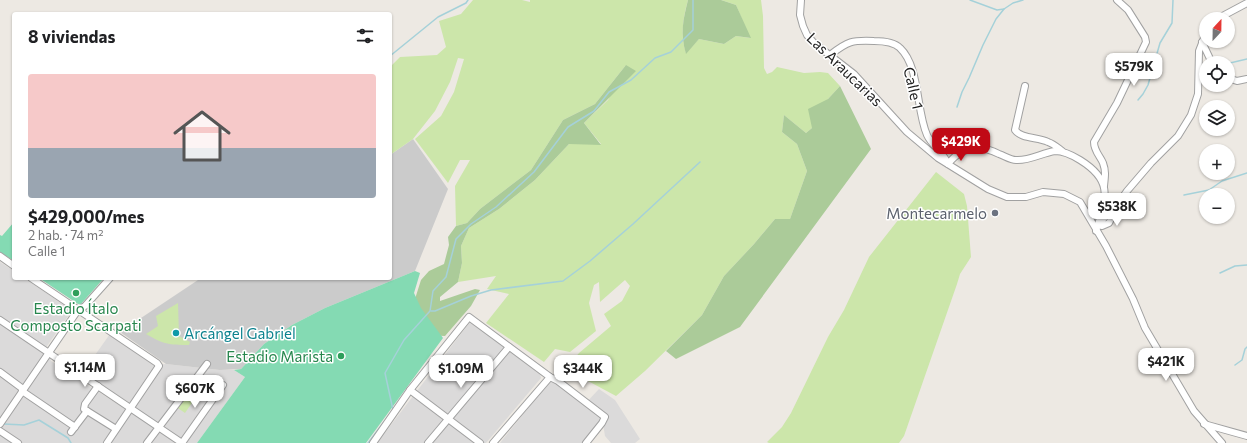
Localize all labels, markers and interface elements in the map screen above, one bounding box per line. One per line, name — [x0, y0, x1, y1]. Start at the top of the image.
north arrow — [1199, 12, 1235, 48]
map controls — [1199, 12, 1235, 224]
icon: filters — [354, 25, 376, 47]
text: 8 viviendas — [28, 26, 115, 47]
street label: Las Araucarias — [803, 28, 887, 110]
pin: $579K — [1106, 53, 1162, 87]
button: locate — [1199, 56, 1235, 92]
text: $579K — [1114, 58, 1154, 74]
street label: Calle 1 — [900, 65, 928, 111]
icon: home — [166, 100, 238, 172]
button: layers — [1199, 100, 1235, 136]
pin: $429K — [933, 128, 989, 162]
text: $429K — [941, 133, 981, 149]
button: + — [1199, 144, 1235, 180]
button: − — [1199, 188, 1235, 224]
pin: $538K — [1089, 193, 1145, 227]
text: $538K — [1097, 198, 1137, 214]
place label: Montecarmelo — [886, 204, 987, 222]
text: $429,000/mes — [28, 206, 144, 227]
marker: Montecarmelo — [990, 208, 1000, 218]
text: 2 hab. · 74 m² — [28, 227, 103, 243]
text: Calle 1 — [28, 243, 65, 259]
marker: Estadio Ítalo Composto Scarpati — [71, 288, 81, 298]
place label: Estadio Ítalo Composto Scarpati — [10, 298, 142, 334]
place label: Arcángel Gabriel — [184, 324, 296, 342]
marker: Arcángel Gabriel — [171, 328, 181, 338]
place label: Estadio Marista — [226, 347, 333, 365]
pin: $421K — [1138, 348, 1194, 382]
marker: Estadio Marista — [336, 351, 346, 361]
text: $421K — [1147, 353, 1185, 369]
pin: $1.14M — [52, 354, 118, 388]
pin: $1.09M — [428, 355, 494, 389]
pin: $344K — [555, 355, 611, 389]
text: $1.14M — [64, 359, 106, 375]
text: $1.09M — [438, 360, 484, 376]
text: $344K — [563, 360, 603, 376]
pin: $607K — [167, 375, 223, 409]
text: $607K — [175, 380, 215, 396]

